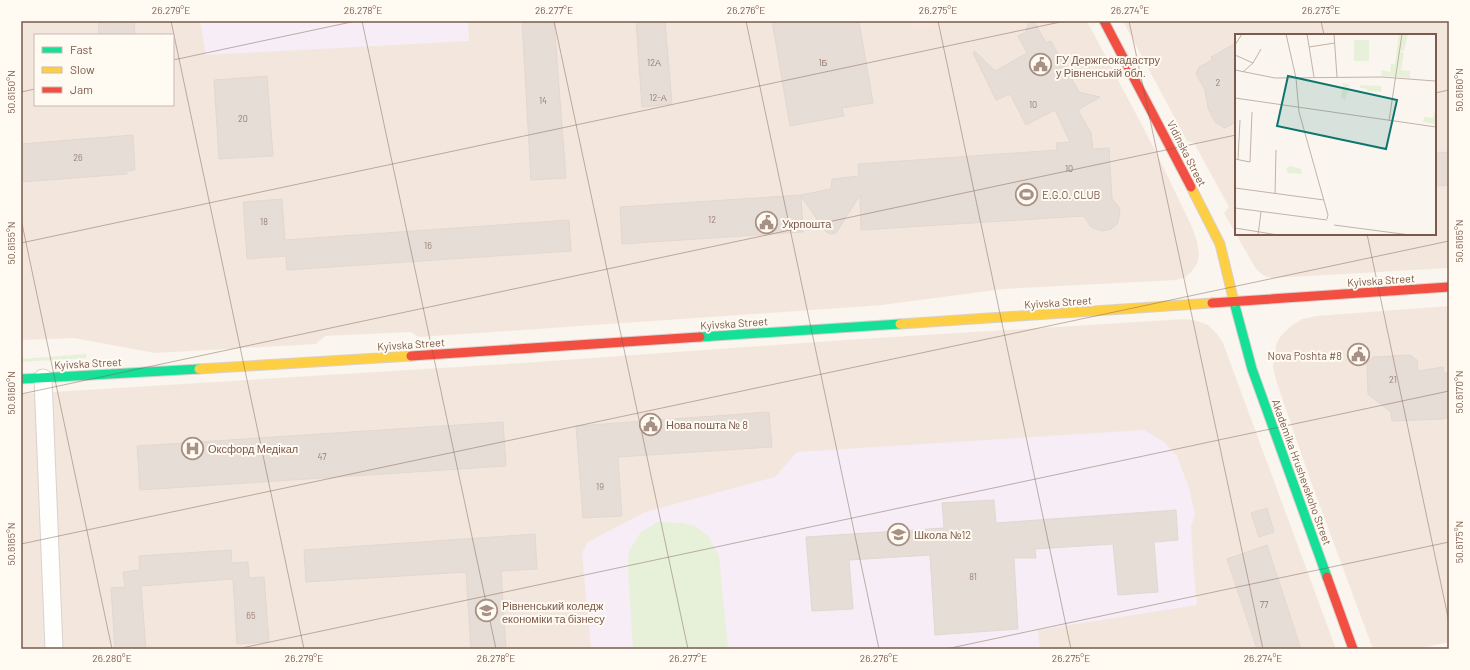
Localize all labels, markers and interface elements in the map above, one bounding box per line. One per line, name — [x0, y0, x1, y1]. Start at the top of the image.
text: 26.279°E — [152, 4, 190, 16]
text: 26.278°E — [344, 4, 382, 16]
text: 26.277°E — [535, 4, 573, 16]
text: 26.276°E — [727, 4, 765, 16]
text: 26.275°E — [919, 4, 957, 16]
text: 26.274°E — [1111, 4, 1149, 16]
text: 26.273°E — [1302, 4, 1340, 16]
legend — [34, 34, 174, 106]
inset map — [1235, 34, 1436, 235]
text: Fast — [70, 42, 93, 56]
public building icon: ГУ Держгеокадастру у Рівненській обл. — [1028, 52, 1054, 78]
place label: ГУ Держгеокадастру у Рівненській обл. — [1056, 53, 1160, 79]
house number: 12А — [647, 57, 661, 68]
house number: 1Б — [818, 57, 828, 68]
text: Slow — [70, 62, 95, 76]
text: 50.6160°N — [1453, 68, 1465, 112]
text: 50.6150°N — [5, 70, 17, 114]
house number: 2 — [1216, 77, 1221, 88]
text: Jam — [70, 82, 93, 96]
house number: 12-А — [649, 92, 667, 103]
house number: 14 — [539, 95, 547, 106]
house number: 10 — [1029, 99, 1037, 110]
house number: 20 — [238, 113, 248, 124]
street label: Vidinska Street — [1165, 118, 1209, 188]
house number: 26 — [73, 152, 83, 163]
house number: 10 — [1065, 163, 1073, 174]
sports icon: E.G.O. CLUB — [1014, 181, 1040, 207]
place label: E.G.O. CLUB — [1042, 188, 1101, 201]
public building icon: Укрпошта — [753, 210, 779, 236]
house number: 12 — [708, 214, 716, 225]
house number: 18 — [260, 216, 268, 227]
place label: Укрпошта — [782, 217, 832, 230]
text: 50.6165°N — [1453, 220, 1465, 262]
text: 50.6155°N — [5, 222, 17, 264]
house number: 16 — [424, 240, 432, 251]
street label: Kyivska Street — [1347, 271, 1415, 289]
street label: Kyivska Street — [1024, 293, 1092, 311]
street label: Kyivska Street — [700, 314, 768, 332]
street label: Kyivska Street — [377, 335, 445, 353]
public building icon: Nova Poshta #8 — [1345, 342, 1371, 368]
place label: Nova Poshta #8 — [1268, 349, 1342, 362]
street label: Kyivska Street — [54, 355, 122, 371]
text: 50.6160°N — [5, 371, 17, 415]
text: 50.6170°N — [1453, 371, 1465, 414]
house number: 21 — [1389, 374, 1397, 385]
street label: Akademika Hrushevskoho Street — [1270, 397, 1334, 547]
public building icon: Нова пошта № 8 — [638, 411, 664, 437]
place label: Нова пошта № 8 — [666, 418, 748, 431]
hospital icon: Оксфорд Медікал — [180, 435, 206, 461]
place label: Оксфорд Медікал — [208, 442, 298, 455]
house number: 47 — [318, 451, 327, 462]
house number: 19 — [596, 481, 604, 492]
school or university icon: Школа №12 — [885, 521, 911, 547]
text: 50.6175°N — [1453, 521, 1465, 563]
text: 50.6165°N — [5, 523, 17, 565]
place label: Школа №12 — [914, 528, 971, 541]
house number: 81 — [969, 571, 977, 582]
school or university icon: Рівненський коледж економіки та бізнесу — [473, 598, 499, 624]
place label: Рівненський коледж економіки та бізнесу — [502, 599, 605, 625]
house number: 77 — [1260, 599, 1269, 610]
house number: 65 — [246, 610, 256, 621]
text: 26.280°E — [92, 652, 132, 664]
text: 26.279°E — [285, 652, 323, 664]
text: 26.278°E — [477, 652, 515, 664]
text: 26.277°E — [669, 652, 707, 664]
text: 26.276°E — [860, 652, 898, 664]
text: 26.275°E — [1052, 652, 1090, 664]
text: 26.274°E — [1244, 652, 1282, 664]

